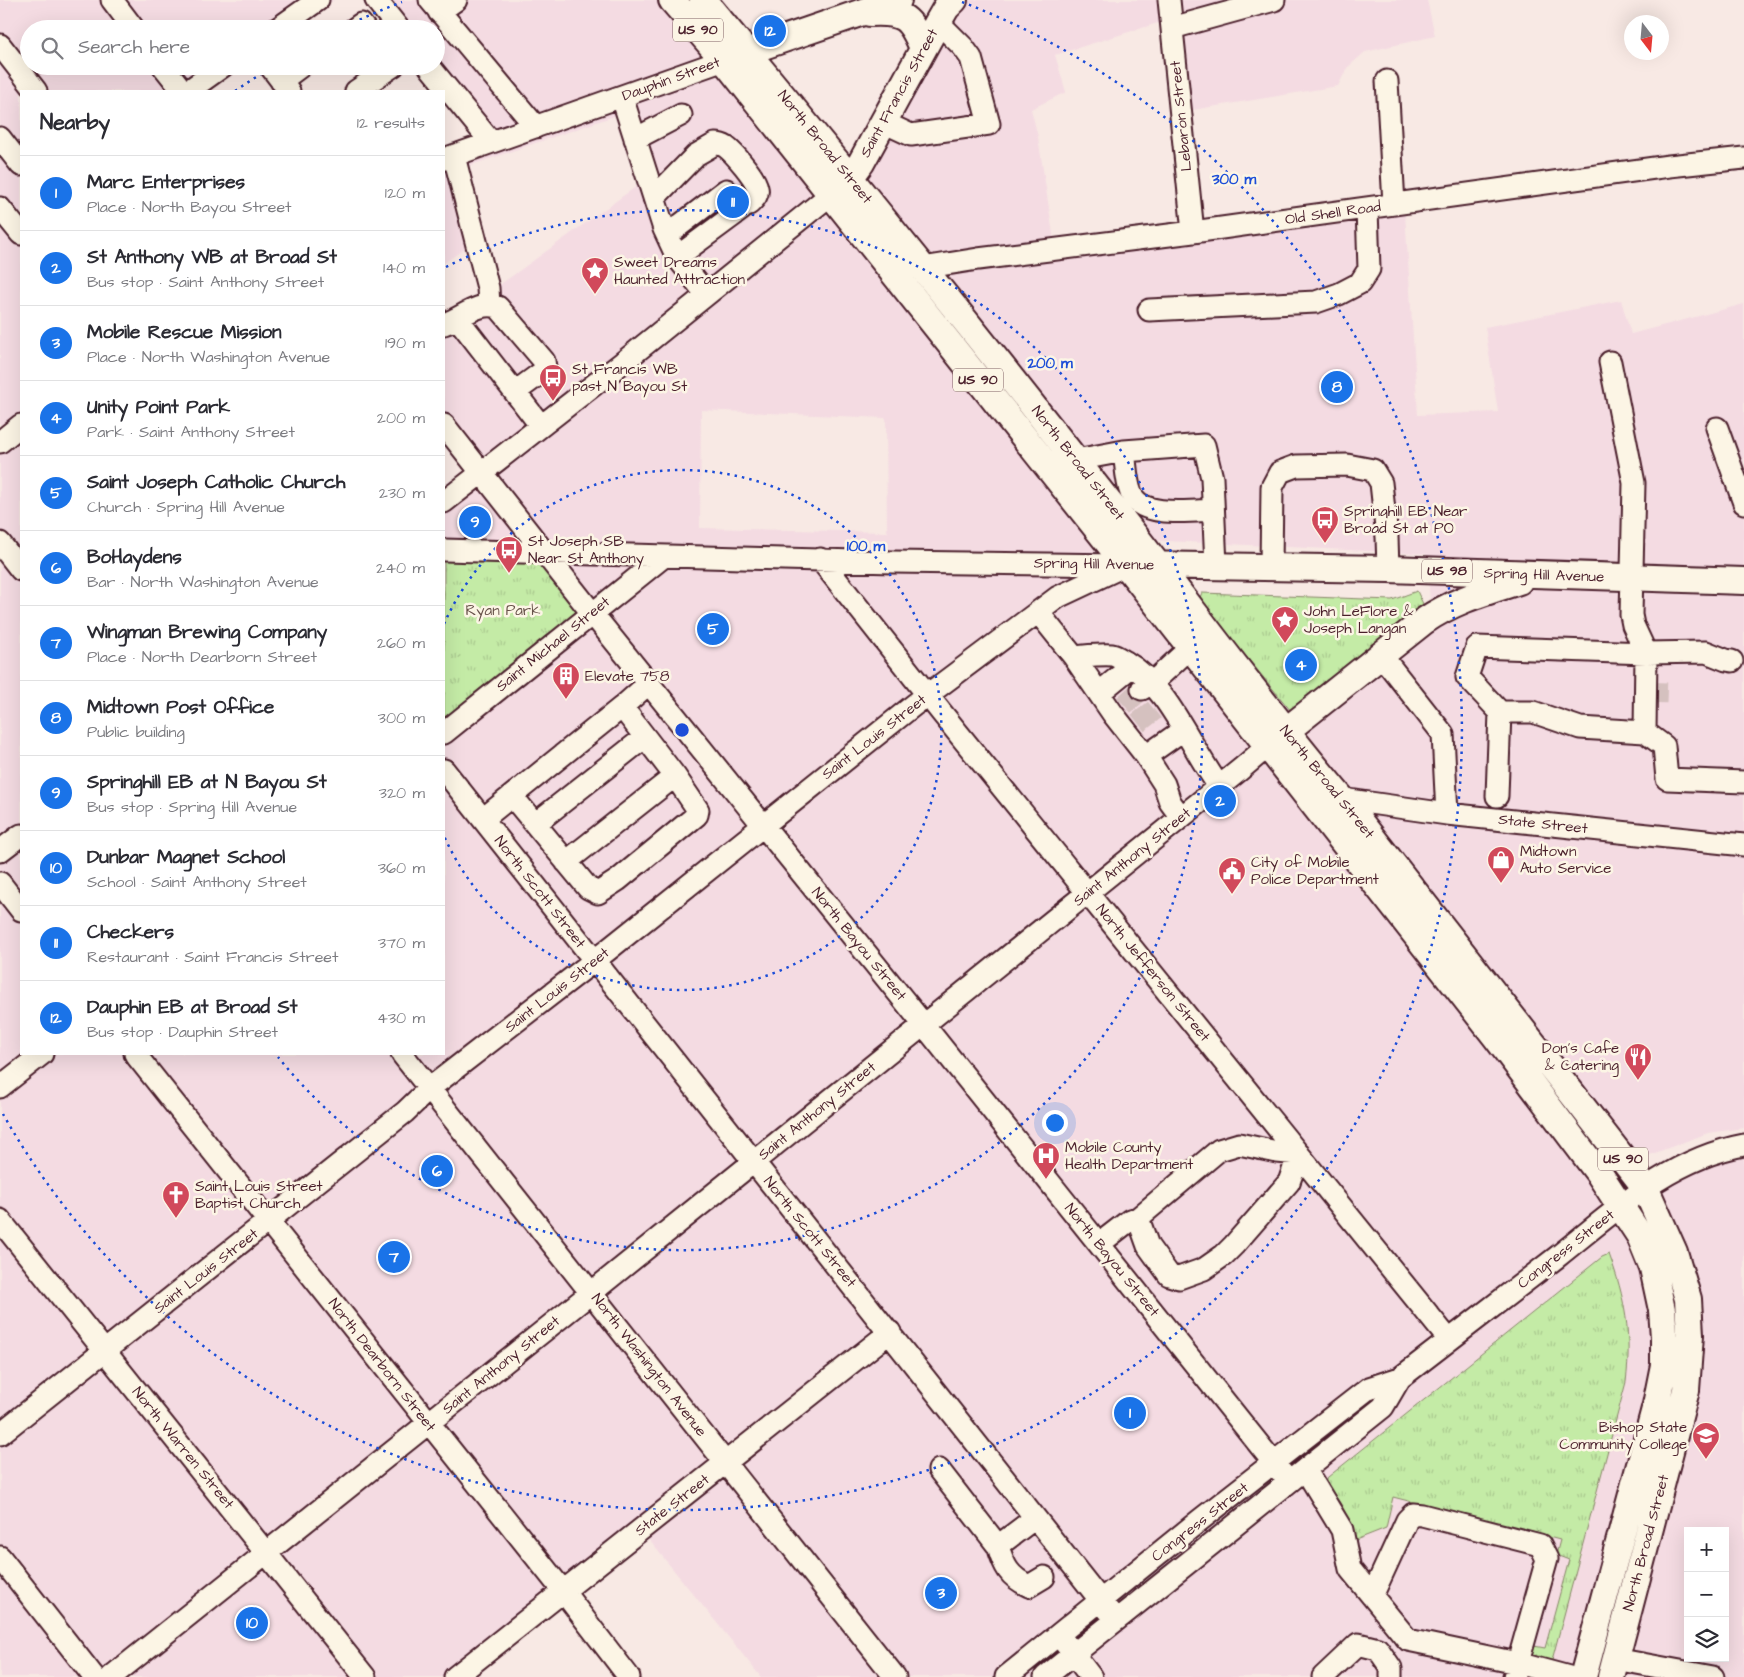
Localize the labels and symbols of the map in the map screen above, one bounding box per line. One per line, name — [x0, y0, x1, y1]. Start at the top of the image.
pin: 12 — [754, 12, 786, 50]
north arrow — [1624, 15, 1669, 60]
road number: US 90 — [673, 18, 723, 42]
street label: Saint Francis Street — [855, 25, 943, 161]
street label: Dauphin Street — [619, 52, 723, 106]
street label: Lebaron Street — [1165, 60, 1197, 172]
street label: North Broad Street — [773, 86, 877, 208]
text: 300 m — [1211, 169, 1256, 190]
pin: 11 — [717, 183, 749, 221]
street label: Old Shell Road — [1284, 196, 1383, 230]
place label: Sweet Dreams Haunted Attraction — [614, 252, 746, 290]
place icon: Sweet Dreams Haunted Attraction — [580, 256, 610, 295]
text: 200 m — [1026, 353, 1073, 374]
place label: St Francis WB past N Bayou St — [572, 359, 687, 398]
bus stop icon: St Francis WB past N Bayou St — [538, 363, 568, 402]
road number: US 90 — [953, 368, 1003, 392]
pin: 8 — [1321, 368, 1353, 406]
street label: North Broad Street — [1026, 401, 1130, 525]
place label: Springhill EB Near Broad St at PO — [1344, 501, 1467, 539]
pin: 9 — [459, 503, 491, 541]
bus stop icon: Springhill EB Near Broad St at PO — [1310, 505, 1340, 544]
place label: St Joseph SB Near St Anthony — [528, 531, 644, 570]
bus stop icon: St Joseph SB Near St Anthony — [494, 535, 524, 574]
text: 100 m — [847, 536, 886, 557]
street label: Spring Hill Avenue — [1034, 552, 1154, 577]
road number: US 98 — [1422, 560, 1472, 582]
street label: Spring Hill Avenue — [1483, 562, 1605, 589]
street label: Saint Michael Street — [492, 591, 614, 697]
park label: Ryan Park — [466, 600, 540, 622]
place label: John LeFlore & Joseph Langan — [1304, 601, 1413, 640]
place icon: John LeFlore & Joseph Langan — [1270, 605, 1300, 644]
pin: 5 — [697, 610, 729, 648]
pin: 4 — [1285, 646, 1317, 684]
building icon: Elevate 758 — [551, 661, 581, 700]
place label: Elevate 758 — [585, 666, 670, 687]
street label: Saint Louis Street — [817, 689, 931, 785]
centre of rings — [673, 721, 691, 739]
street label: North Broad Street — [1275, 721, 1379, 843]
pin: 2 — [1204, 782, 1236, 820]
street label: Saint Anthony Street — [1069, 803, 1196, 912]
street label: State Street — [1497, 809, 1589, 839]
street label: North Scott Street — [489, 831, 591, 953]
place label: Midtown Auto Service — [1520, 841, 1611, 879]
shop icon: Midtown Auto Service — [1486, 845, 1516, 884]
place label: City of Mobile Police Department — [1251, 852, 1379, 890]
public building icon: City of Mobile Police Department — [1217, 856, 1247, 895]
street label: North Bayou Street — [806, 883, 911, 1006]
street label: North Jefferson Street — [1091, 900, 1215, 1046]
street label: Saint Louis Street — [500, 942, 614, 1038]
place label: Don's Cafe & Catering — [1542, 1038, 1619, 1077]
restaurant icon: Don's Cafe & Catering — [1623, 1042, 1653, 1081]
street label: Saint Anthony Street — [754, 1057, 881, 1166]
your location — [1042, 1110, 1068, 1136]
place label: Mobile County Health Department — [1065, 1137, 1193, 1175]
hospital icon: Mobile County Health Department — [1031, 1141, 1061, 1180]
road number: US 90 — [1598, 1148, 1648, 1170]
pin: 6 — [421, 1152, 453, 1190]
street label: North Scott Street — [759, 1172, 861, 1292]
place label: Saint Louis Street Baptist Church — [195, 1176, 323, 1214]
church icon: Saint Louis Street Baptist Church — [161, 1180, 191, 1219]
street label: North Bayou Street — [1059, 1199, 1164, 1322]
street label: Congress Street — [1513, 1204, 1620, 1294]
street label: Saint Louis Street — [149, 1223, 263, 1319]
pin: 7 — [378, 1238, 410, 1276]
street label: North Washington Avenue — [586, 1289, 712, 1442]
street label: North Dearborn Street — [323, 1294, 441, 1436]
street label: Saint Anthony Street — [438, 1311, 565, 1420]
street label: North Warren Street — [127, 1382, 239, 1514]
pin: 1 — [1114, 1394, 1146, 1432]
place label: Bishop State Community College — [1559, 1417, 1687, 1456]
school or university icon: Bishop State Community College — [1691, 1421, 1721, 1460]
street label: State Street — [630, 1469, 714, 1541]
street label: North Broad Street — [1618, 1472, 1674, 1614]
street label: Congress Street — [1147, 1477, 1254, 1567]
pin: 3 — [925, 1574, 957, 1612]
pin: 10 — [236, 1604, 268, 1642]

